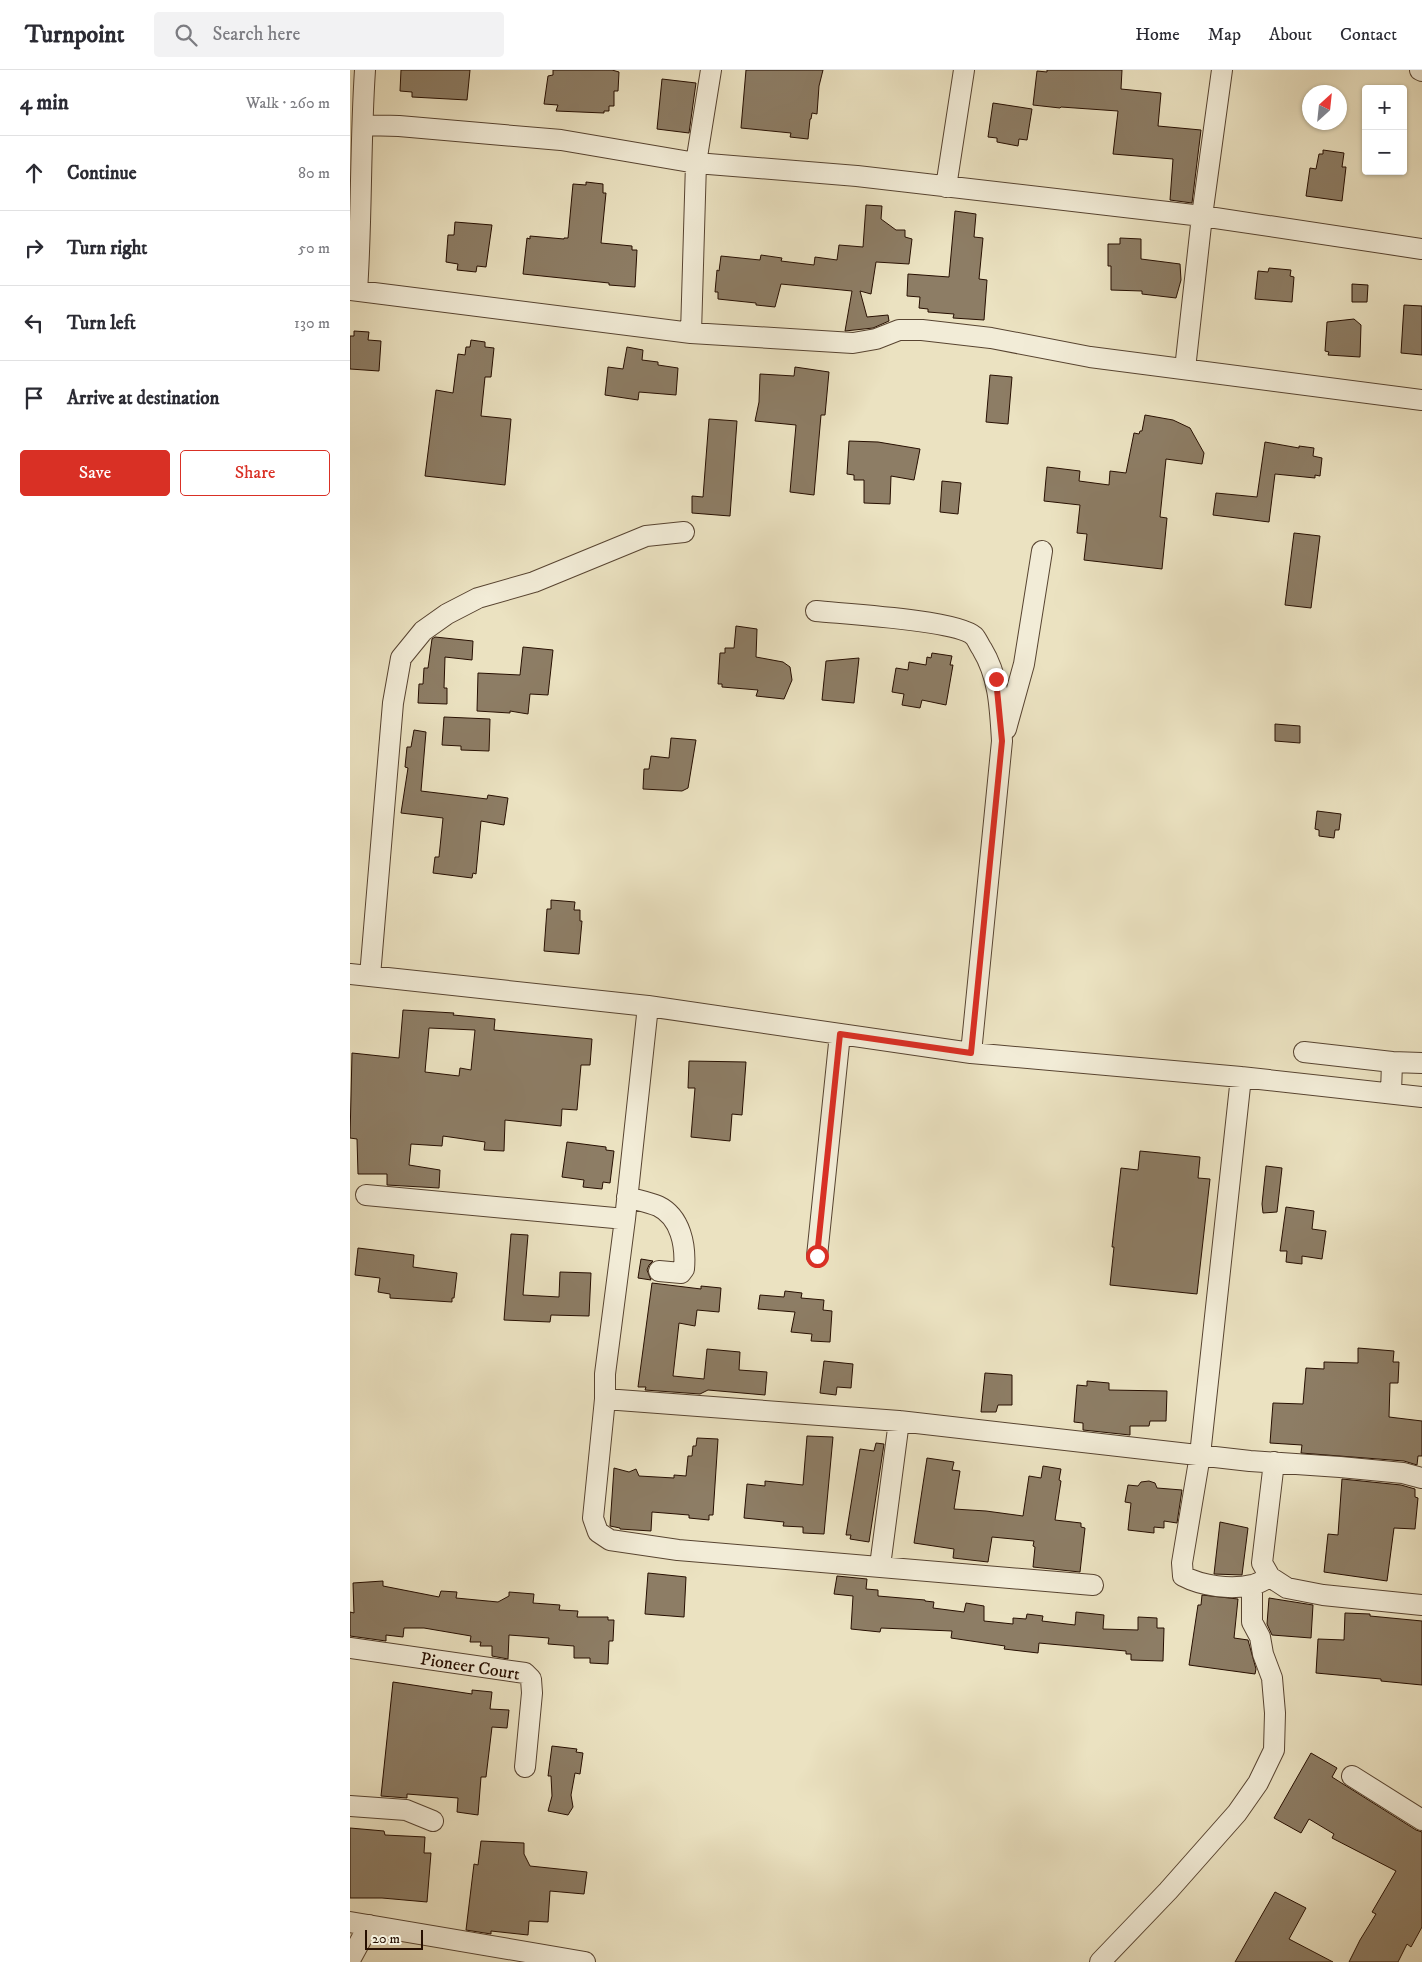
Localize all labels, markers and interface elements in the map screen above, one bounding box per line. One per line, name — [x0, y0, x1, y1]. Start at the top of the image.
search box — [154, 12, 504, 57]
text: Turnpoint — [25, 20, 124, 50]
icon: search — [172, 21, 200, 49]
text: Search here — [212, 23, 300, 46]
text: Home — [1135, 24, 1180, 46]
text: Map — [1208, 24, 1241, 46]
text: About — [1269, 24, 1312, 46]
text: Contact — [1340, 24, 1397, 46]
north arrow — [1302, 85, 1347, 130]
map controls — [1362, 85, 1407, 175]
button: + — [1362, 85, 1407, 130]
text: 4 min — [20, 90, 69, 116]
text: Walk · 260 m — [246, 93, 330, 113]
button: − — [1362, 130, 1407, 175]
icon: ahead — [20, 159, 48, 187]
text: Continue — [67, 162, 137, 185]
text: 80 m — [298, 163, 330, 183]
icon: right — [20, 234, 48, 262]
text: Turn right — [67, 237, 147, 260]
text: 50 m — [298, 238, 330, 258]
icon: left — [20, 309, 48, 337]
text: Turn left — [67, 312, 136, 335]
text: 130 m — [294, 313, 330, 333]
icon: arrive — [20, 384, 48, 412]
text: Arrive at destination — [67, 387, 219, 410]
button: Save — [20, 450, 170, 496]
button: Share — [180, 450, 330, 496]
route end — [985, 668, 1008, 691]
route start — [806, 1245, 829, 1268]
street label: Pioneer Court — [419, 1648, 522, 1686]
scale bar — [365, 1927, 422, 1950]
text: 20 m — [372, 1930, 400, 1948]

